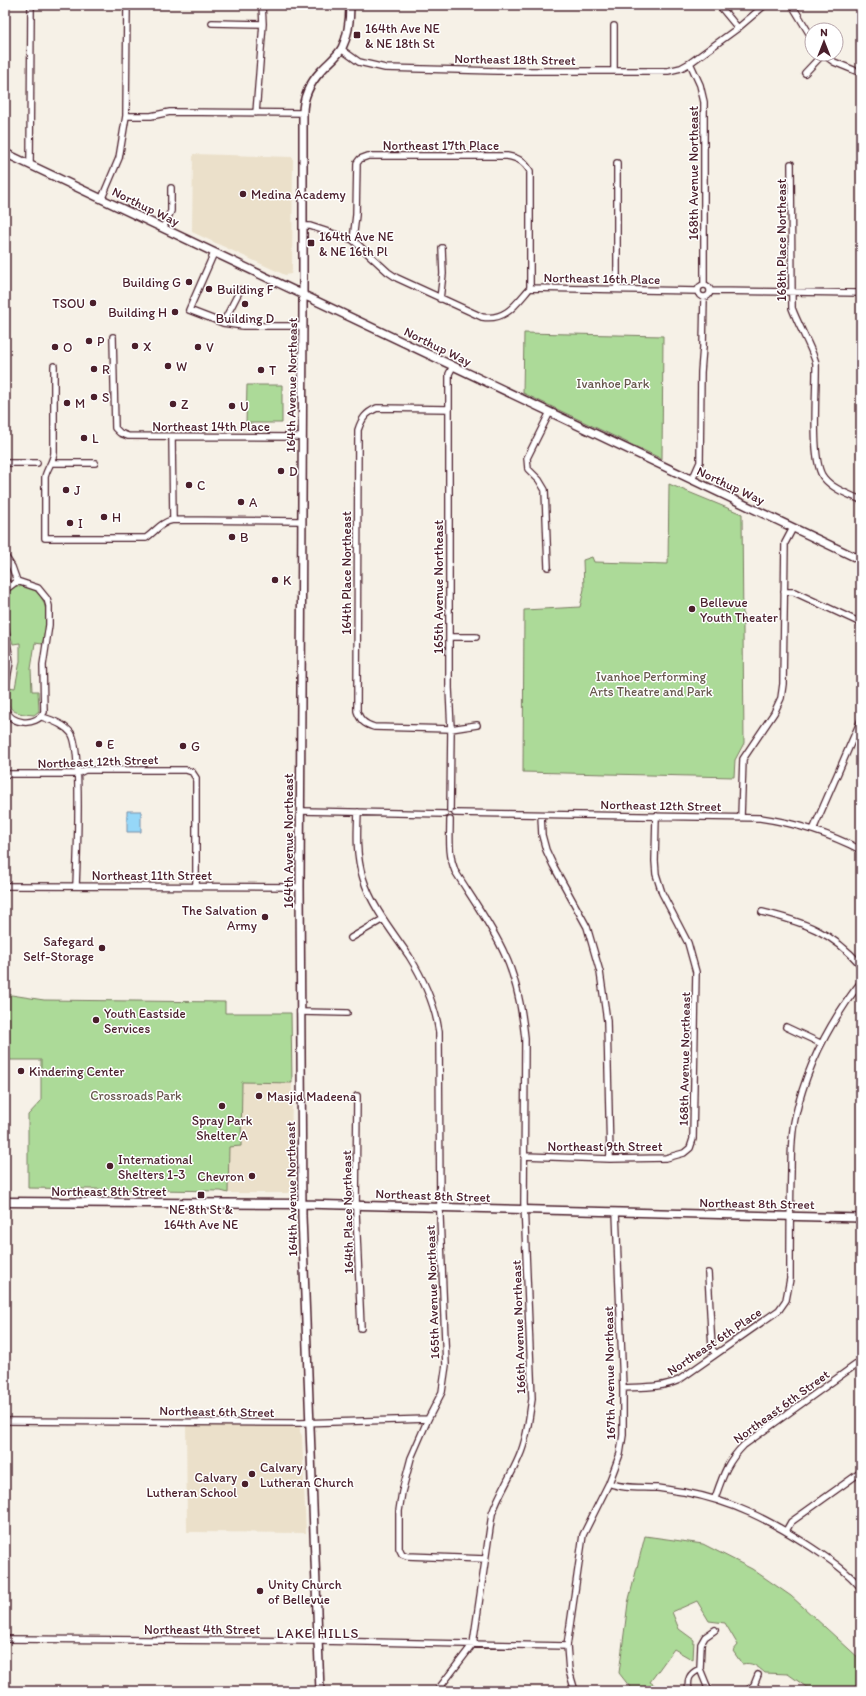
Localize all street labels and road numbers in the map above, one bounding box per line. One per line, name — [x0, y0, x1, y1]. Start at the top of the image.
street label: Northeast 18th Street — [454, 51, 576, 68]
street label: 168th Avenue Northeast — [686, 106, 701, 240]
street label: Northeast 17th Place — [383, 138, 499, 153]
street label: 168th Place Northeast — [774, 178, 789, 302]
street label: Northup Way — [110, 184, 182, 229]
street label: Northeast 16th Place — [544, 270, 660, 287]
street label: 164th Avenue Northeast — [283, 317, 300, 453]
street label: Northup Way — [402, 324, 474, 369]
street label: Northeast 14th Place — [152, 419, 270, 434]
street label: Northup Way — [694, 463, 767, 508]
street label: 164th Place Northeast — [339, 511, 354, 635]
street label: 165th Avenue Northeast — [431, 520, 446, 654]
street label: Northeast 12th Street — [37, 752, 159, 771]
street label: 164th Avenue Northeast — [281, 773, 296, 909]
street label: Northeast 12th Street — [600, 797, 722, 814]
street label: Northeast 11th Street — [92, 868, 212, 883]
street label: 168th Avenue Northeast — [676, 992, 693, 1126]
street label: 164th Avenue Northeast — [283, 1121, 300, 1257]
street label: Northeast 9th Street — [547, 1139, 663, 1154]
street label: 164th Place Northeast — [339, 1150, 356, 1274]
street label: Northeast 8th Street — [51, 1184, 167, 1199]
street label: Northeast 8th Street — [375, 1186, 491, 1205]
street label: Northeast 8th Street — [699, 1195, 815, 1212]
street label: 165th Avenue Northeast — [423, 1225, 442, 1359]
street label: 166th Avenue Northeast — [509, 1260, 528, 1394]
street label: Northeast 6th Place — [664, 1304, 764, 1379]
street label: 167th Avenue Northeast — [601, 1306, 618, 1440]
street label: Northeast 6th Street — [730, 1366, 832, 1446]
street label: Northeast 6th Street — [159, 1403, 275, 1420]
street label: Northeast 4th Street — [144, 1622, 260, 1637]

